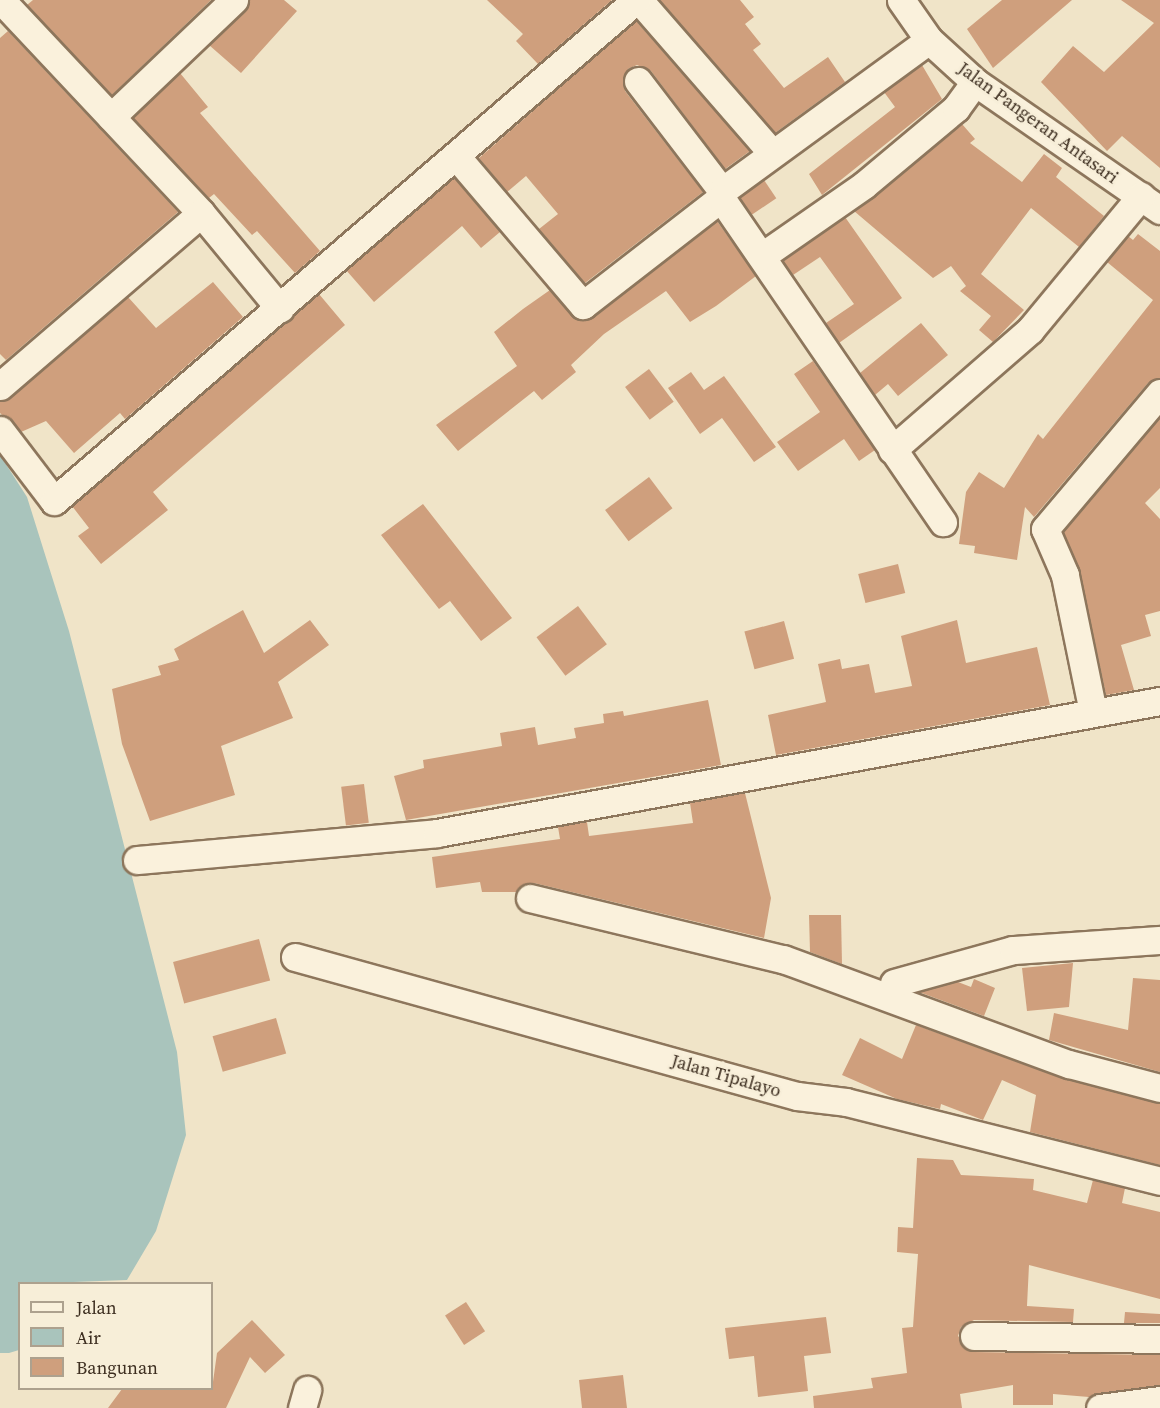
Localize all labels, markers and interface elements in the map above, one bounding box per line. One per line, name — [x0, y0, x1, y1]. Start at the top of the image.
street label: Jalan Pangeran Antasari — [954, 58, 1122, 188]
street label: Jalan Tipalayo — [669, 1050, 783, 1102]
legend — [18, 1282, 213, 1390]
text: Jalan — [76, 1295, 117, 1320]
text: Air — [76, 1325, 101, 1350]
text: Bangunan — [76, 1355, 158, 1380]

